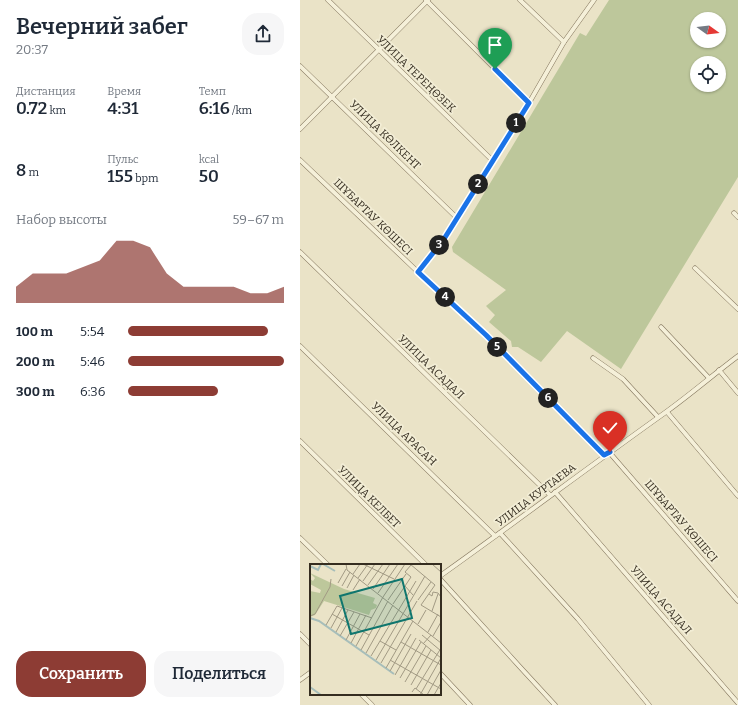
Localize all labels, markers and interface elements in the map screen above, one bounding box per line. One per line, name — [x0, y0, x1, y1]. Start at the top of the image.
north arrow — [690, 12, 726, 48]
map controls — [690, 12, 726, 92]
text: Вечерний забег — [16, 13, 188, 40]
button: share — [242, 13, 284, 55]
pin — [478, 28, 512, 69]
street label: УЛИЦА ТЕРЕҢӨЗЕК — [374, 33, 458, 115]
icon: arrive — [484, 34, 506, 56]
text: 20:37 — [16, 42, 48, 57]
button: locate — [690, 56, 726, 92]
text: Дистанция — [16, 85, 76, 98]
text: Время — [107, 85, 141, 98]
text: Темп — [199, 85, 226, 98]
text: 0.72 — [16, 98, 47, 119]
text: 4:31 — [107, 98, 138, 119]
text: 6:16 — [199, 98, 230, 119]
street label: УЛИЦА КӨЛКЕНТ — [347, 98, 424, 173]
text: km — [47, 104, 66, 117]
text: /km — [230, 104, 252, 117]
pin: 1 — [506, 113, 526, 133]
text: 1 — [514, 116, 518, 129]
text: Пульс — [107, 153, 139, 166]
text: kcal — [199, 153, 219, 166]
text: 8 — [16, 160, 26, 181]
text: m — [26, 166, 39, 179]
text: 155 — [107, 166, 133, 187]
text: 50 — [199, 166, 219, 187]
text: bpm — [133, 172, 159, 185]
pin: 2 — [468, 174, 488, 194]
street label: ШҰБАРТАУ КӨШЕСІ — [331, 176, 415, 258]
text: 2 — [475, 177, 481, 190]
text: Набор высоты — [16, 212, 107, 227]
text: 59–67 m — [233, 212, 284, 227]
pin: 3 — [429, 235, 449, 255]
text: 3 — [436, 238, 442, 251]
pin: 4 — [435, 287, 455, 307]
text: 4 — [442, 290, 448, 303]
text: 100 m — [16, 324, 53, 339]
text: 5:54 — [80, 324, 104, 339]
street label: УЛИЦА АСАДАЛ — [395, 332, 467, 402]
pin: 5 — [487, 337, 507, 357]
text: 5 — [494, 340, 500, 353]
text: 200 m — [16, 354, 55, 369]
text: 5:46 — [80, 354, 105, 369]
text: 300 m — [16, 384, 55, 399]
text: 6:36 — [80, 384, 105, 399]
pin: 6 — [538, 388, 558, 408]
text: 6 — [545, 391, 551, 404]
street label: УЛИЦА АРАСАН — [369, 400, 439, 469]
pin — [593, 411, 627, 452]
icon: check — [599, 417, 621, 439]
street label: УЛИЦА КУРТАЕВА — [493, 461, 579, 529]
street label: УЛИЦА КЕЛБЕТ — [335, 463, 403, 531]
street label: ШҰБАРТАУ КӨШЕСІ — [642, 477, 720, 565]
street label: УЛИЦА АСАДАЛ — [628, 563, 694, 637]
inset map — [310, 564, 441, 695]
button: Сохранить — [16, 651, 146, 697]
button: Поделиться — [154, 651, 284, 697]

